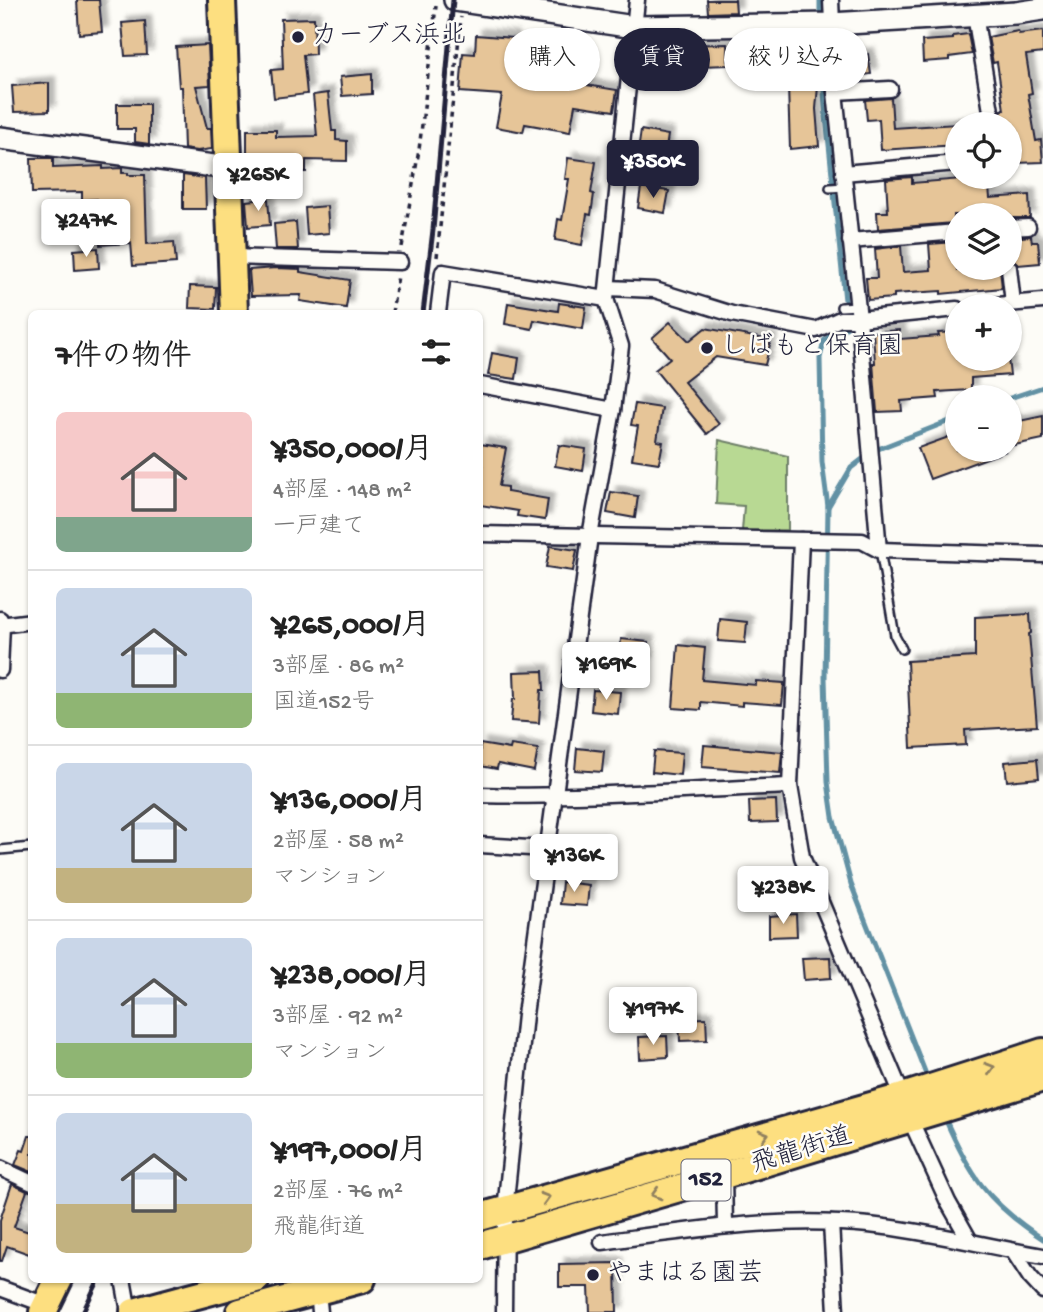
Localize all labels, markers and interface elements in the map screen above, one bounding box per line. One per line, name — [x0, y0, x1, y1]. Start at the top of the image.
place label: カーブス浜北 — [312, 21, 466, 53]
chip: 購入 — [504, 28, 600, 91]
chip: 賃貸 — [614, 28, 710, 91]
chip: 絞り込み — [724, 28, 868, 91]
marker: カーブス浜北 — [290, 29, 306, 45]
map controls — [945, 112, 1022, 462]
button: locate — [945, 112, 1022, 189]
pin: ¥350K — [604, 140, 702, 200]
text: ¥350K — [623, 149, 683, 176]
pin: ¥265K — [209, 154, 307, 213]
text: ¥265K — [229, 162, 287, 189]
pin: ¥247K — [37, 200, 135, 259]
button: layers — [945, 203, 1022, 280]
text: ¥247K — [57, 208, 115, 235]
button: + — [945, 294, 1022, 371]
place label: しばもと保育園 — [721, 331, 903, 364]
icon: filters — [417, 333, 455, 371]
marker: しばもと保育園 — [699, 340, 715, 356]
text: 7件の物件 — [56, 341, 192, 376]
button: − — [945, 385, 1022, 462]
text: ¥350,000/月 — [273, 434, 433, 469]
icon: home — [112, 440, 196, 524]
text: 4部屋 · 148 m² — [273, 478, 412, 505]
text: 一戸建て — [273, 514, 365, 541]
text: ¥265,000/月 — [273, 610, 430, 645]
icon: home — [112, 616, 196, 700]
pin: ¥169K — [557, 642, 655, 702]
text: ¥169K — [578, 651, 634, 678]
text: 3部屋 · 86 m² — [273, 654, 404, 681]
text: 国道152号 — [273, 690, 375, 717]
text: ¥136,000/月 — [273, 785, 428, 820]
icon: home — [112, 791, 196, 875]
text: 2部屋 · 58 m² — [273, 829, 404, 856]
pin: ¥136K — [525, 834, 623, 894]
text: ¥136K — [546, 843, 602, 870]
text: マンション — [273, 865, 387, 892]
pin: ¥238K — [734, 866, 832, 926]
text: ¥238K — [753, 875, 813, 902]
text: ¥238,000/月 — [273, 960, 431, 995]
icon: home — [112, 966, 196, 1050]
pin: ¥197K — [604, 988, 702, 1047]
text: ¥197K — [625, 996, 681, 1023]
text: 3部屋 · 92 m² — [273, 1004, 403, 1031]
text: マンション — [273, 1040, 387, 1067]
one-way arrow — [984, 1062, 996, 1077]
street label: 飛龍街道 — [747, 1121, 856, 1182]
one-way arrow — [757, 1129, 769, 1143]
text: ¥197,000/月 — [273, 1135, 427, 1170]
icon: home — [112, 1141, 196, 1225]
road number: 152 — [682, 1160, 730, 1200]
text: 2部屋 · 76 m² — [273, 1179, 403, 1206]
one-way arrow — [650, 1186, 662, 1201]
one-way arrow — [539, 1192, 551, 1207]
text: 飛龍街道 — [273, 1215, 365, 1242]
place label: やまはる園芸 — [607, 1259, 763, 1291]
marker: やまはる園芸 — [585, 1267, 601, 1283]

